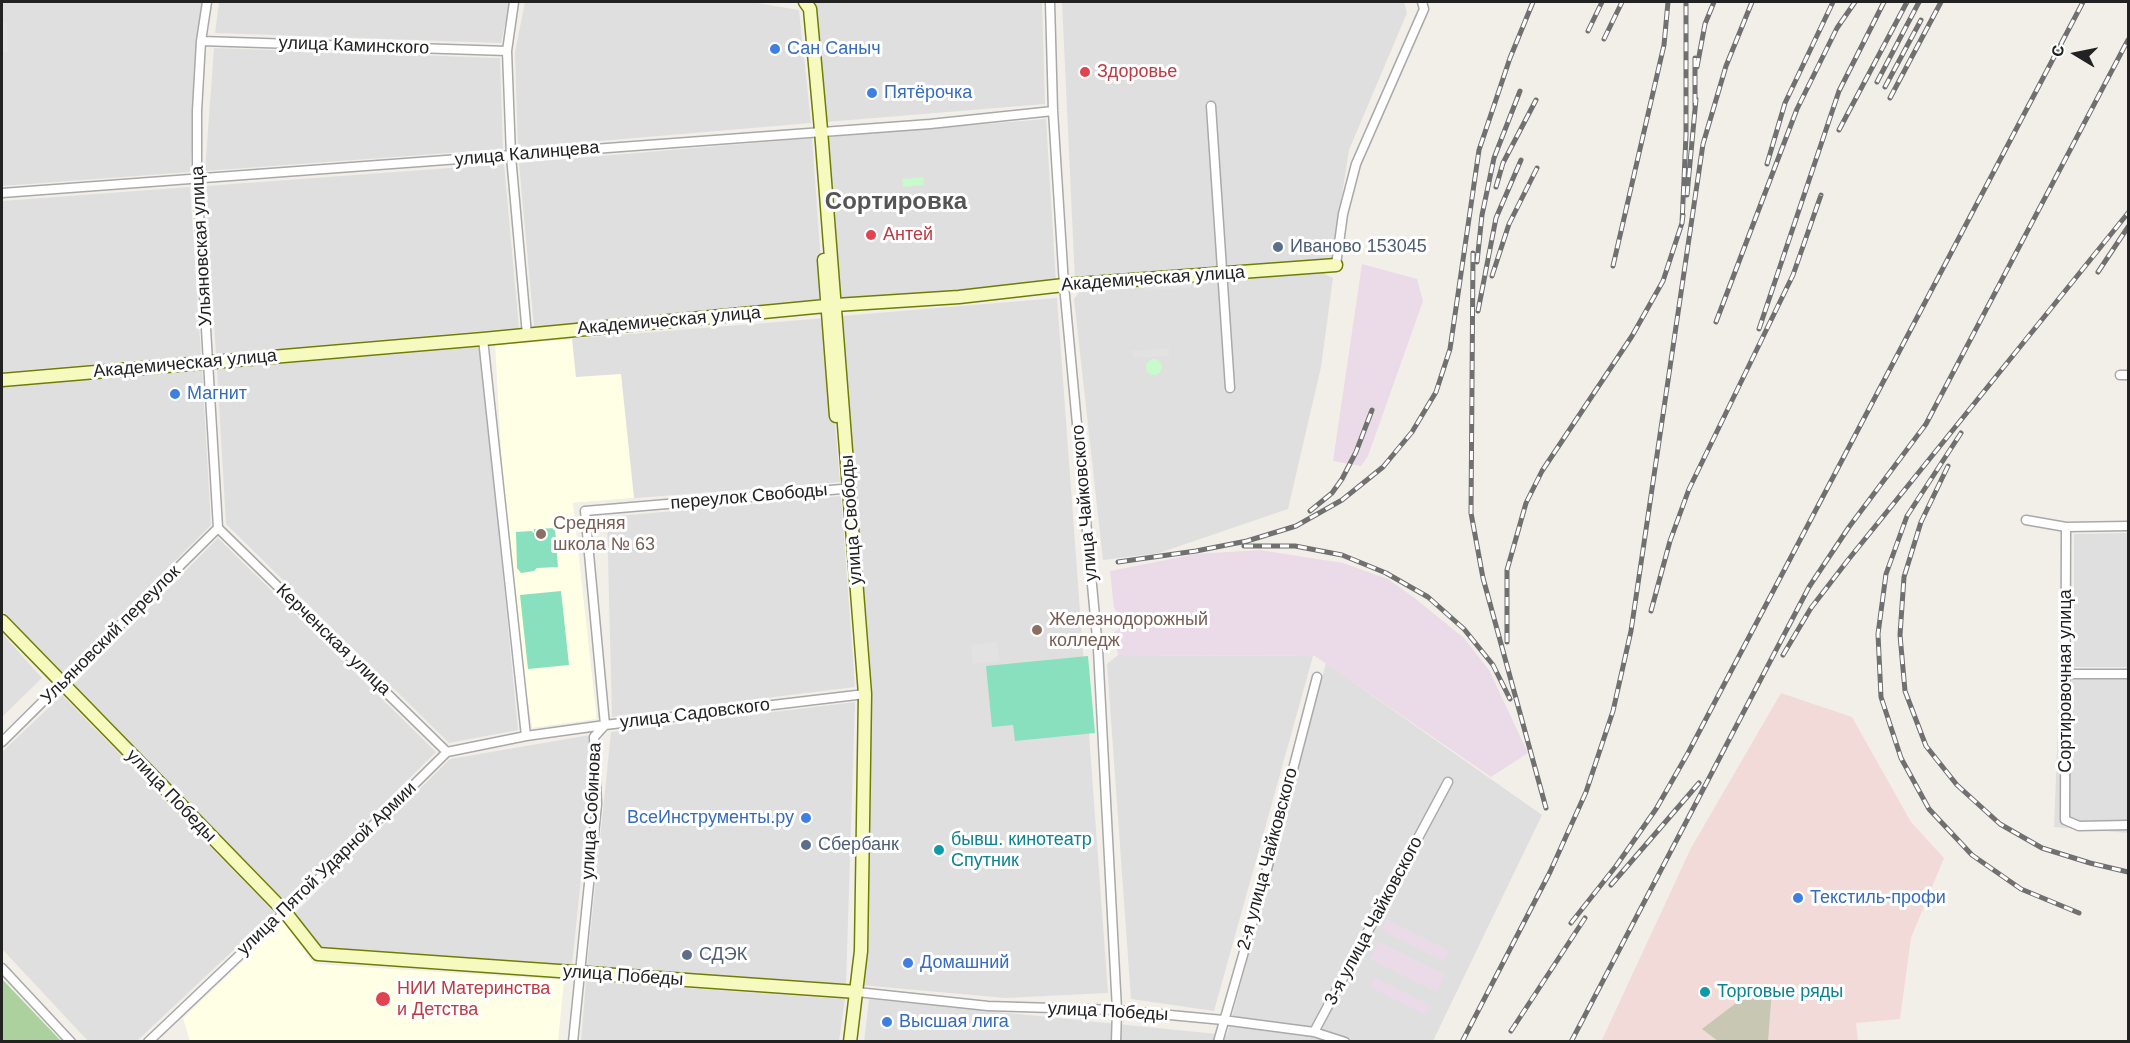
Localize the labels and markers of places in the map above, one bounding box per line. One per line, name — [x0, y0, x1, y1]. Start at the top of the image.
place label: Сан Саныч — [787, 38, 881, 60]
marker: Сан Саныч — [768, 42, 782, 56]
place label: Здоровье — [1097, 61, 1177, 83]
marker: Здоровье — [1078, 65, 1092, 79]
place label: Пятёрочка — [884, 82, 972, 104]
marker: Пятёрочка — [865, 86, 879, 100]
place label: Антей — [883, 224, 933, 246]
marker: Антей — [864, 228, 878, 242]
place label: Иваново 153045 — [1290, 236, 1427, 258]
marker: Иваново 153045 — [1271, 240, 1285, 254]
place label: Магнит — [187, 383, 247, 405]
marker: Магнит — [168, 387, 182, 401]
place label: Средняя школа № 63 — [553, 513, 655, 556]
marker: Средняя школа № 63 — [534, 527, 548, 541]
place label: Железнодорожный колледж — [1049, 609, 1208, 652]
marker: Железнодорожный колледж — [1030, 623, 1044, 637]
place label: ВсеИнструменты.ру — [627, 807, 794, 829]
marker: ВсеИнструменты.ру — [799, 811, 813, 825]
place label: бывш. кинотеатр Спутник — [951, 829, 1092, 872]
place label: Сбербанк — [818, 834, 899, 856]
marker: Сбербанк — [799, 838, 813, 852]
marker: бывш. кинотеатр Спутник — [932, 843, 946, 857]
place label: Текстиль-профи — [1810, 887, 1946, 909]
marker: Текстиль-профи — [1791, 891, 1805, 905]
place label: СДЭК — [699, 944, 747, 966]
marker: СДЭК — [680, 948, 694, 962]
place label: Домашний — [920, 952, 1009, 974]
marker: Домашний — [901, 956, 915, 970]
place label: НИИ Материнства и Детства — [397, 978, 550, 1020]
place label: Торговые ряды — [1717, 981, 1843, 1003]
marker: Торговые ряды — [1698, 985, 1712, 999]
marker: НИИ Материнства и Детства — [374, 990, 392, 1008]
place label: Высшая лига — [899, 1011, 1009, 1033]
marker: Высшая лига — [880, 1015, 894, 1029]

